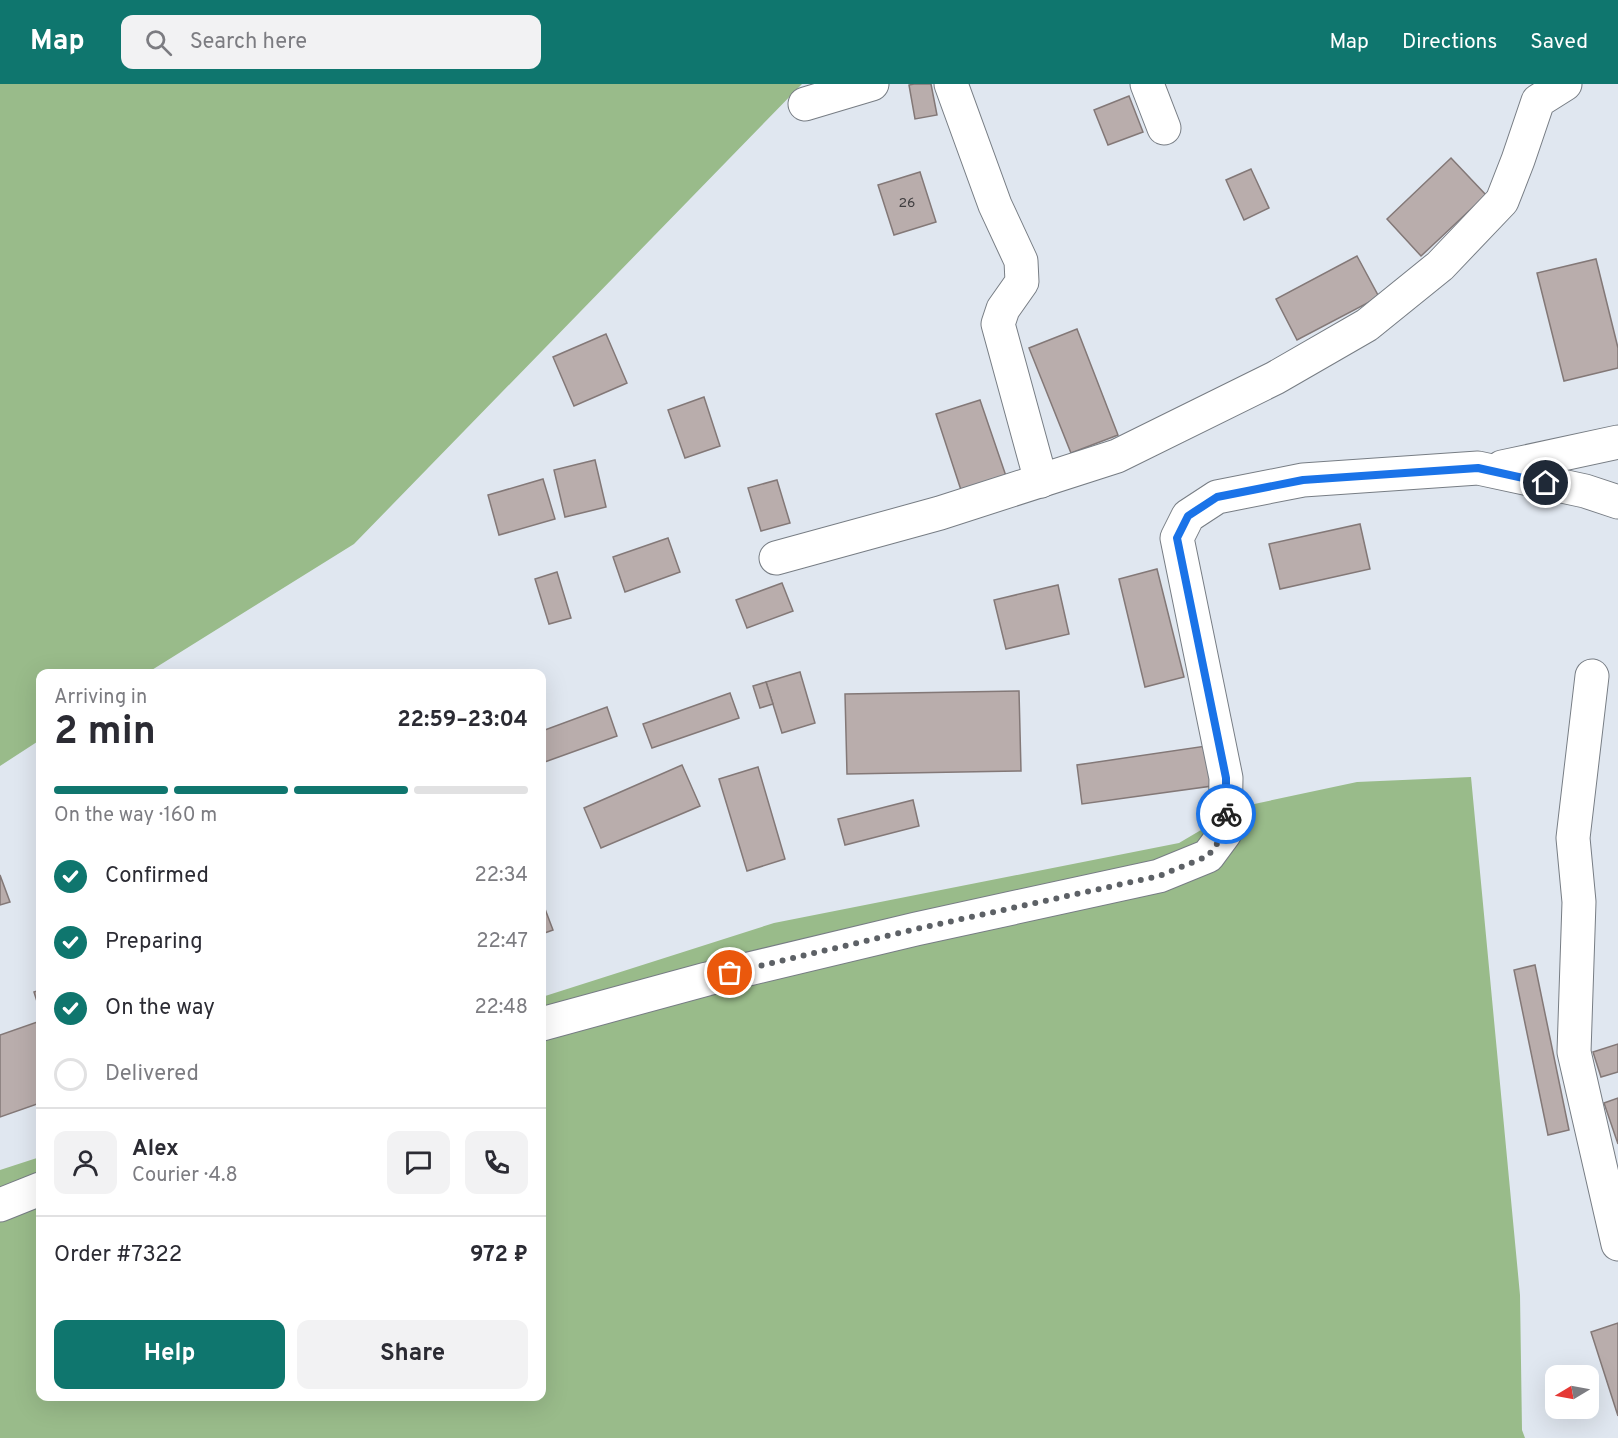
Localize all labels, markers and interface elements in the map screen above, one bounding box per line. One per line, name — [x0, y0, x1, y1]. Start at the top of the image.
search box — [121, 15, 541, 69]
text: Map — [30, 24, 85, 60]
icon: search — [142, 26, 175, 59]
text: Search here — [190, 29, 307, 56]
text: Map — [1329, 29, 1369, 56]
text: Directions — [1402, 29, 1497, 56]
text: Saved — [1530, 29, 1588, 56]
house number: 26 — [899, 195, 915, 212]
pin — [1520, 457, 1571, 508]
icon: home — [1529, 466, 1562, 499]
text: Arriving in — [54, 685, 147, 711]
text: 22:59–23:04 — [397, 707, 528, 734]
text: 2 min — [54, 709, 156, 758]
courier — [1196, 784, 1256, 844]
icon: bike — [1210, 798, 1243, 831]
text: On the way · 160 m — [54, 803, 217, 829]
icon: check — [54, 860, 87, 893]
text: Confirmed — [105, 863, 209, 890]
text: 22:34 — [475, 863, 528, 889]
icon: check — [54, 926, 87, 959]
text: Preparing — [105, 929, 203, 956]
text: 22:47 — [476, 929, 528, 955]
pin — [704, 947, 755, 998]
icon: bag — [713, 956, 746, 989]
icon: check — [54, 992, 87, 1025]
text: On the way — [105, 995, 215, 1022]
text: 22:48 — [474, 995, 528, 1021]
text: Delivered — [105, 1061, 199, 1088]
button: person — [54, 1131, 117, 1194]
button: chat — [387, 1131, 450, 1194]
button: phone — [465, 1131, 528, 1194]
text: Alex — [132, 1136, 179, 1163]
text: Courier · 4.8 — [132, 1163, 238, 1189]
text: Order #7322 — [54, 1242, 182, 1269]
text: 972 ₽ — [470, 1242, 528, 1269]
button: Help — [54, 1320, 285, 1389]
button: Share — [297, 1320, 528, 1389]
north arrow — [1545, 1365, 1599, 1419]
map controls — [1545, 1365, 1599, 1419]

